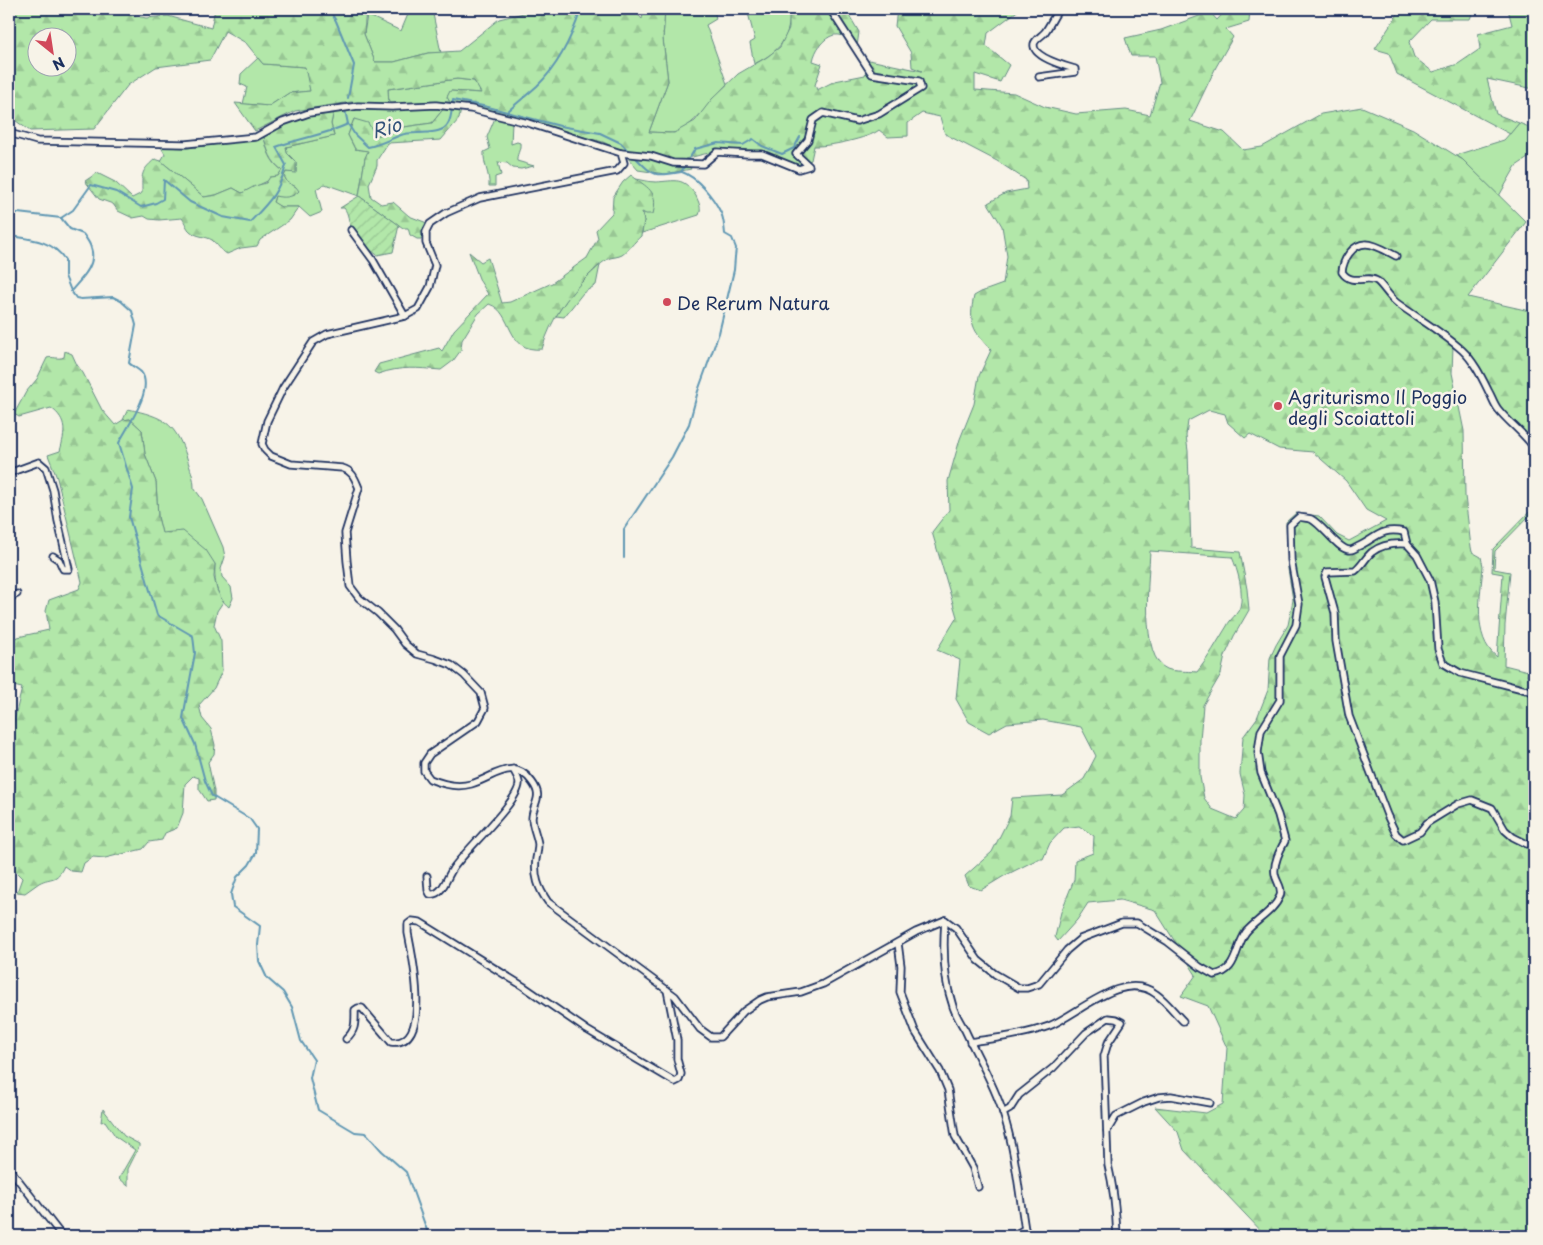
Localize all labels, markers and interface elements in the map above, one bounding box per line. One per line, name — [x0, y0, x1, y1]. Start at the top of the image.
north arrow — [28, 28, 78, 78]
text: N — [49, 52, 69, 76]
water label: Rio — [368, 109, 405, 145]
place label: De Rerum Natura — [677, 289, 829, 316]
marker: De Rerum Natura — [661, 296, 673, 308]
place label: Agriturismo Il Poggio degli Scoiattoli — [1288, 383, 1467, 431]
marker: Agriturismo Il Poggio degli Scoiattoli — [1272, 400, 1284, 412]

